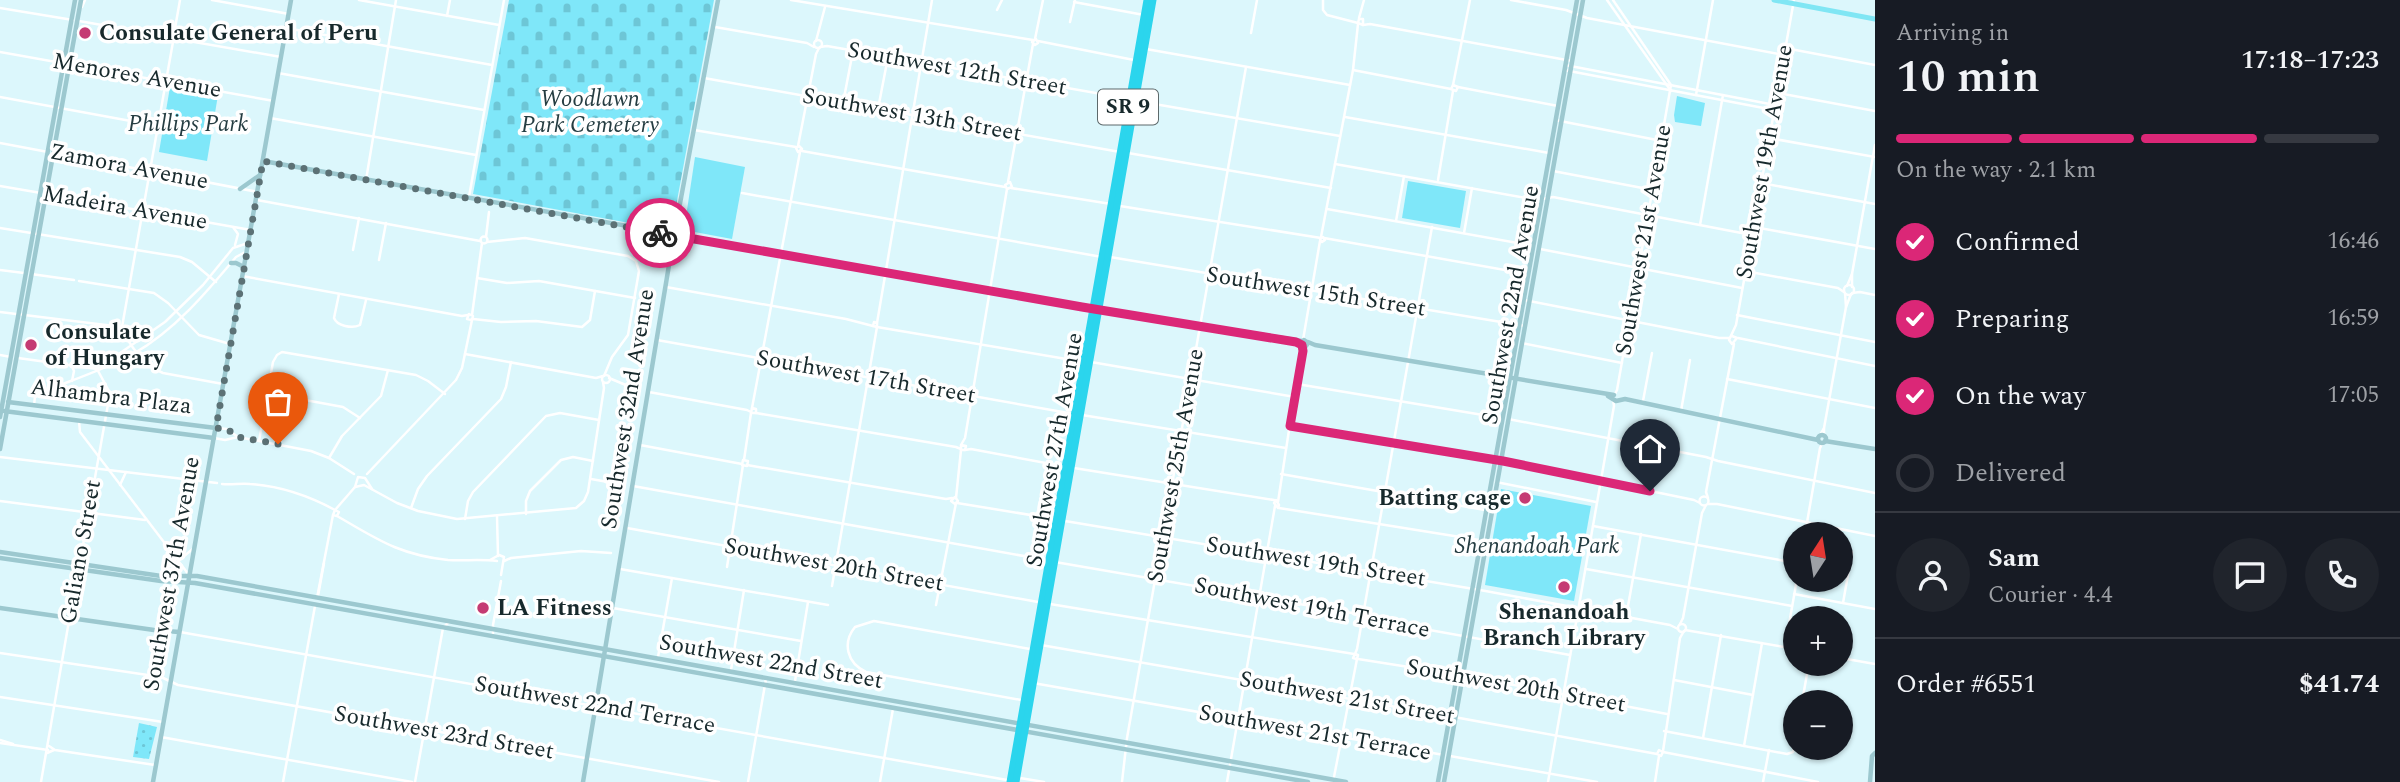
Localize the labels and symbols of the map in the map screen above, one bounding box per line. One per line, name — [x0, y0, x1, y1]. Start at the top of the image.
place label: Consulate General of Peru — [99, 16, 378, 51]
marker: Consulate General of Peru — [77, 25, 93, 41]
street label: Southwest 12th Street — [845, 32, 1069, 106]
street label: Southwest 19th Avenue — [1727, 42, 1803, 282]
street label: Menores Avenue — [50, 44, 224, 108]
street label: Southwest 13th Street — [800, 78, 1024, 152]
park label: Woodlawn Park Cemetery — [521, 82, 660, 143]
road number: SR 9 — [1098, 90, 1158, 124]
park label: Phillips Park — [128, 107, 248, 142]
street label: Southwest 21st Avenue — [1606, 122, 1682, 358]
street label: Zamora Avenue — [47, 135, 211, 199]
street label: Madeira Avenue — [40, 176, 210, 240]
street label: Southwest 22nd Avenue — [1473, 183, 1549, 427]
courier — [625, 198, 695, 268]
street label: Southwest 15th Street — [1204, 257, 1428, 327]
street label: Southwest 32nd Avenue — [592, 287, 664, 531]
place label: Consulate of Hungary — [45, 315, 165, 376]
street label: Southwest 27th Avenue — [1017, 330, 1093, 570]
marker: Consulate of Hungary — [23, 337, 39, 353]
street label: Southwest 17th Street — [754, 340, 978, 414]
street label: Southwest 25th Avenue — [1138, 346, 1214, 586]
street label: Alhambra Plaza — [29, 370, 193, 424]
pin — [248, 372, 308, 444]
pin — [1620, 419, 1680, 491]
street label: Southwest 37th Avenue — [134, 454, 210, 694]
street label: Galiano Street — [51, 477, 111, 627]
place label: Batting cage — [1378, 481, 1511, 516]
marker: Batting cage — [1517, 490, 1533, 506]
north arrow — [1783, 522, 1853, 592]
street label: Southwest 19th Street — [1204, 527, 1428, 597]
street label: Southwest 20th Street — [722, 528, 946, 602]
park label: Shenandoah Park — [1455, 529, 1620, 564]
street label: Southwest 19th Terrace — [1191, 568, 1433, 648]
marker: Shenandoah Branch Library — [1556, 579, 1572, 595]
place label: LA Fitness — [497, 591, 612, 626]
place label: Shenandoah Branch Library — [1483, 595, 1646, 656]
marker: LA Fitness — [475, 600, 491, 616]
street label: Southwest 22nd Street — [656, 625, 886, 699]
street label: Southwest 20th Street — [1404, 649, 1628, 723]
street label: Southwest 21st Street — [1236, 662, 1458, 734]
street label: Southwest 22nd Terrace — [472, 667, 718, 743]
street label: Southwest 21st Terrace — [1196, 695, 1434, 771]
street label: Southwest 23rd Street — [331, 696, 557, 770]

